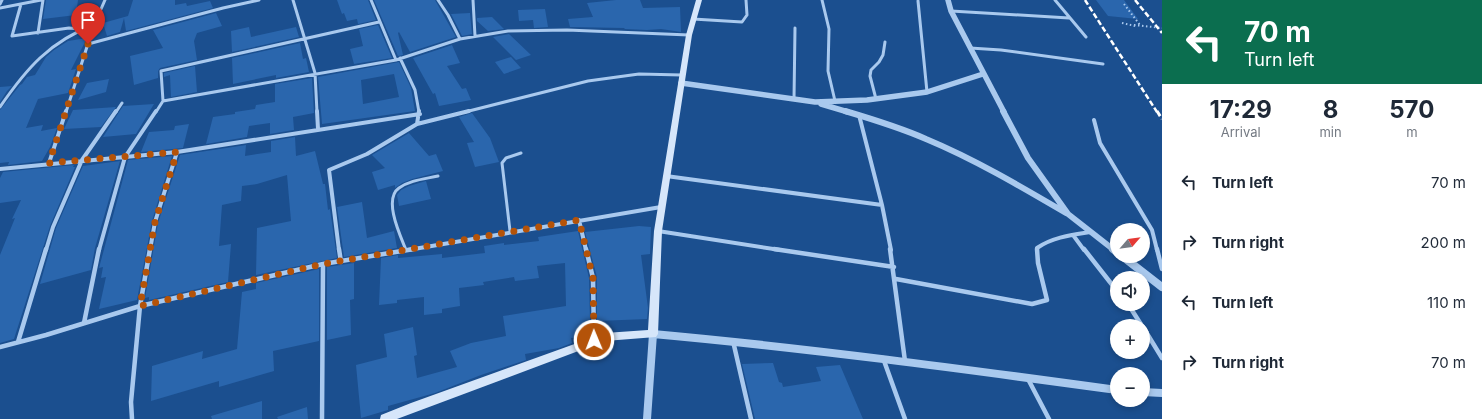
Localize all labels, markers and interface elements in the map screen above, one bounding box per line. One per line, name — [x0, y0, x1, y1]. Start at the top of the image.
pin — [71, 3, 105, 44]
icon: arrive — [77, 9, 99, 31]
text: 70 m — [1244, 15, 1311, 49]
icon: left — [1178, 16, 1230, 68]
text: Turn left — [1244, 49, 1314, 70]
text: 17:29 — [1210, 95, 1272, 124]
text: 8 — [1323, 95, 1338, 124]
text: 570 — [1389, 95, 1434, 124]
text: Arrival — [1221, 124, 1261, 140]
text: min — [1319, 124, 1342, 140]
text: m — [1406, 124, 1418, 140]
icon: left — [1178, 171, 1200, 193]
text: Turn left — [1212, 173, 1273, 192]
text: 70 m — [1431, 173, 1466, 192]
north arrow — [1110, 223, 1150, 263]
map controls — [1110, 223, 1150, 407]
icon: right — [1178, 231, 1200, 253]
text: Turn right — [1212, 233, 1284, 252]
text: 200 m — [1421, 233, 1466, 252]
button: sound — [1110, 271, 1150, 311]
icon: left — [1178, 291, 1200, 313]
text: Turn left — [1212, 293, 1273, 312]
text: 110 m — [1427, 293, 1466, 312]
position arrow — [573, 319, 615, 361]
button: + — [1110, 319, 1150, 359]
icon: right — [1178, 351, 1200, 373]
text: Turn right — [1212, 353, 1284, 372]
text: 70 m — [1431, 353, 1466, 372]
button: − — [1110, 367, 1150, 407]

